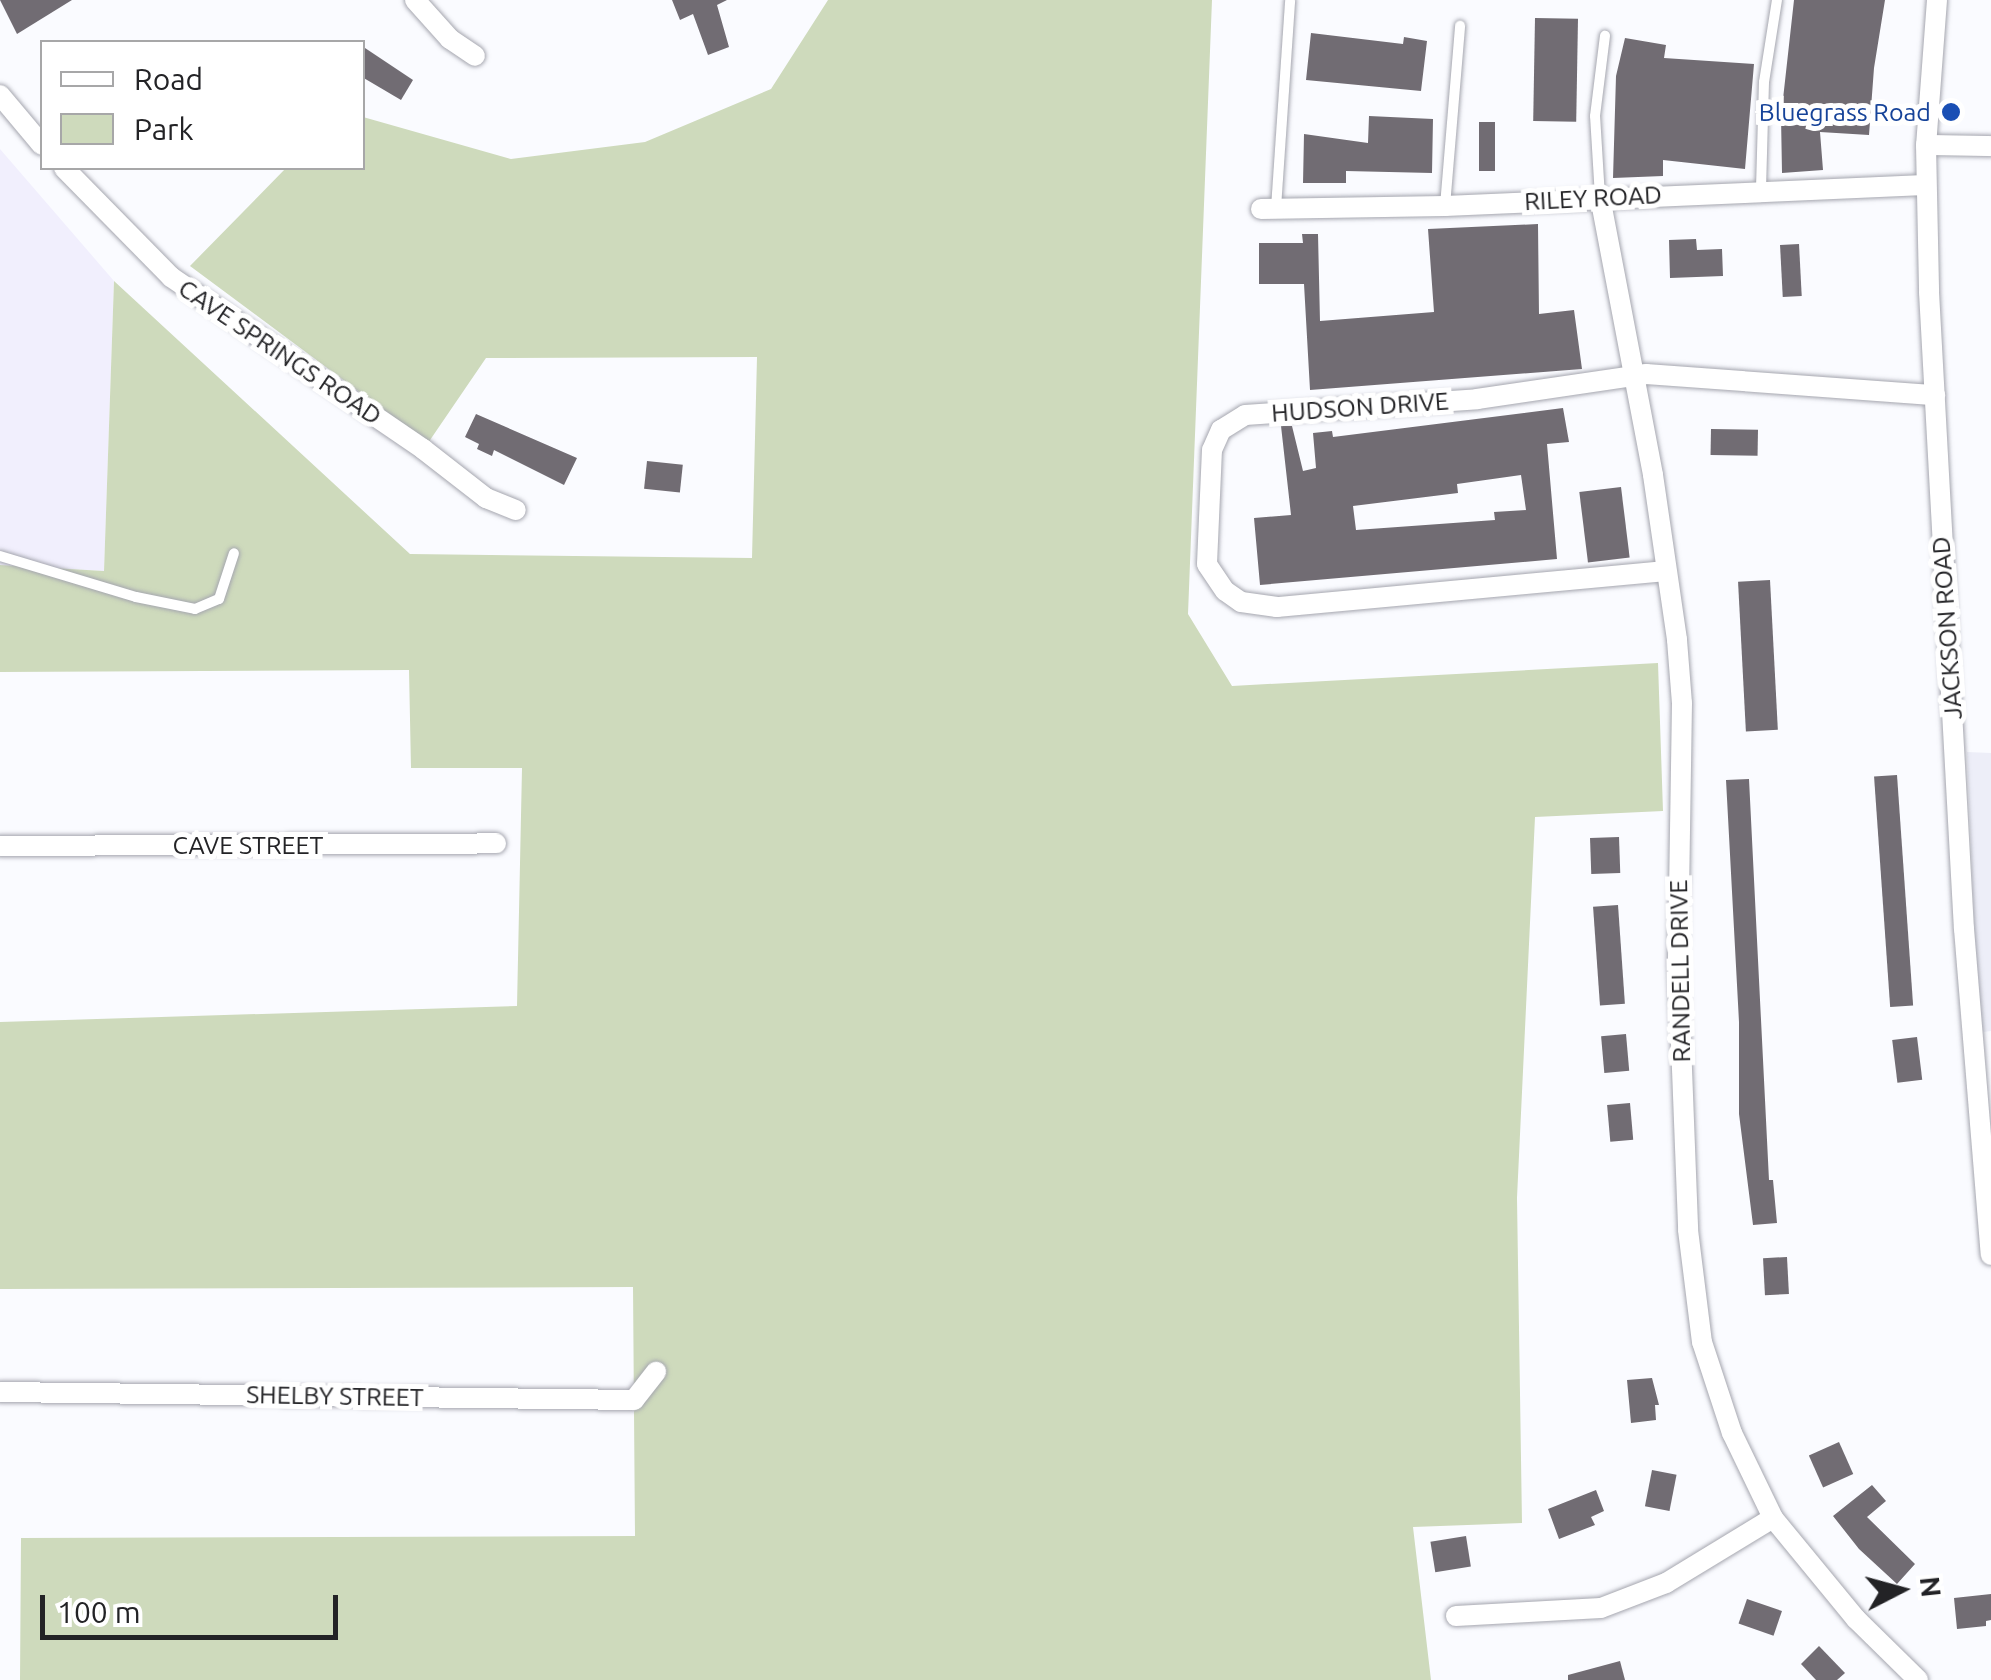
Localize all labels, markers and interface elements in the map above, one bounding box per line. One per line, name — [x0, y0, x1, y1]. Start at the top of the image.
legend — [40, 40, 365, 170]
text: Road — [134, 62, 203, 96]
place label: Bluegrass Road — [1759, 97, 1931, 127]
marker: Bluegrass Road — [1940, 101, 1962, 123]
text: Park — [134, 112, 194, 146]
street label: RILEY ROAD — [1524, 179, 1662, 217]
street label: CAVE SPRINGS ROAD — [173, 273, 387, 431]
street label: HUDSON DRIVE — [1270, 386, 1450, 428]
street label: JACKSON ROAD — [1926, 535, 1968, 721]
street label: CAVE STREET — [173, 830, 323, 860]
street label: RANDELL DRIVE — [1663, 879, 1697, 1063]
street label: SHELBY STREET — [246, 1379, 424, 1413]
north arrow — [1851, 1540, 1951, 1640]
scale bar — [45, 1575, 342, 1637]
text: N — [1915, 1575, 1948, 1599]
text: 100 m — [57, 1595, 141, 1629]

